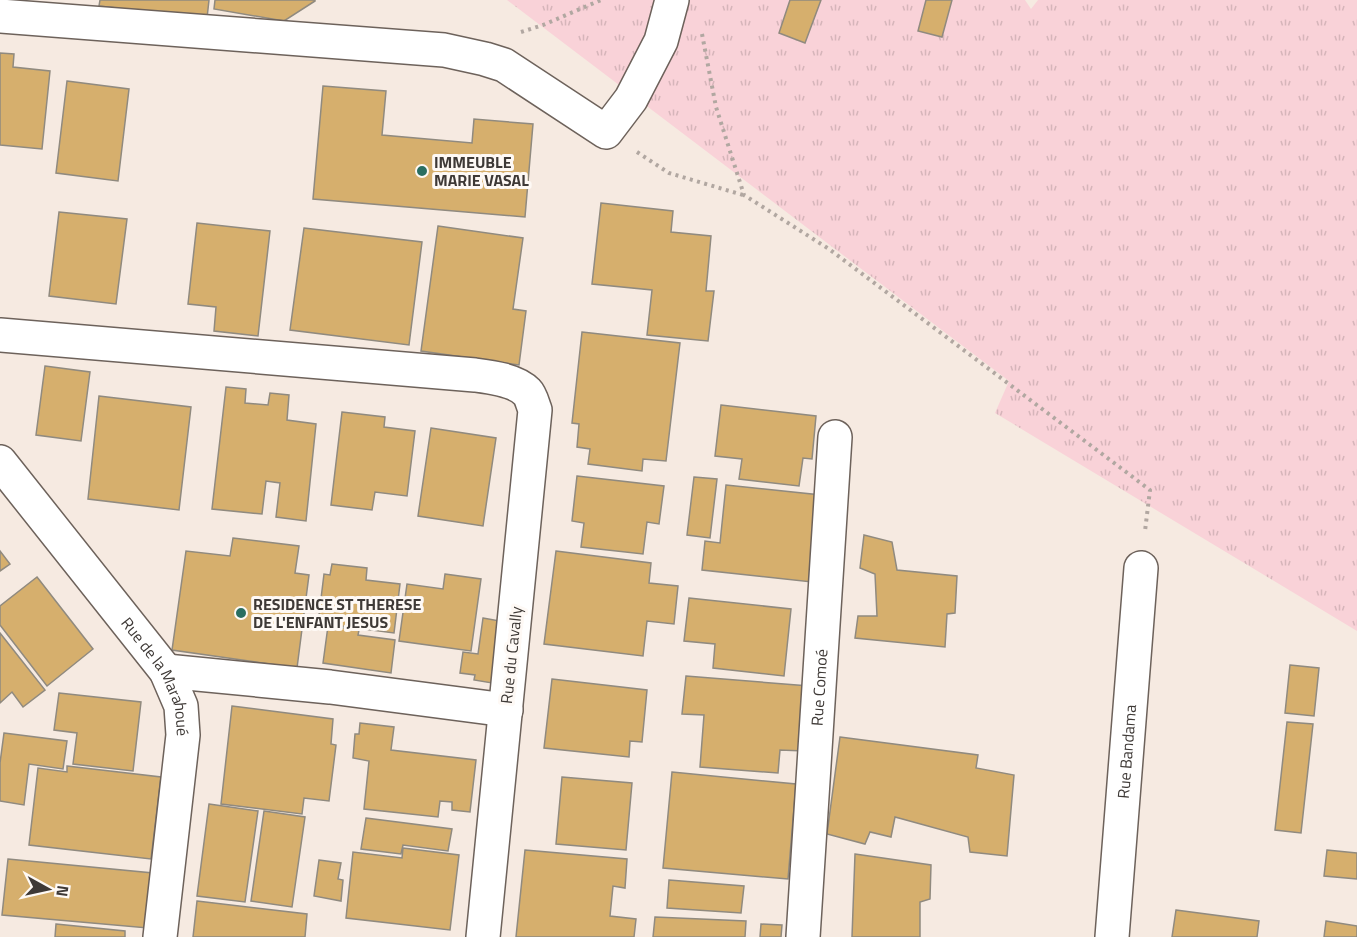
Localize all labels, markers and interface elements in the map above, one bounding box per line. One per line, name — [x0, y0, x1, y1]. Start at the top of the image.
place label: IMMEUBLE MARIE VASAL — [434, 150, 529, 192]
marker: IMMEUBLE MARIE VASAL — [415, 164, 429, 178]
place label: RESIDENCE ST THERESE DE L'ENFANT JESUS — [253, 592, 422, 634]
street label: Rue du Cavally — [494, 605, 528, 705]
marker: RESIDENCE ST THERESE DE L'ENFANT JESUS — [234, 606, 248, 620]
street label: Rue de la Marahoué — [116, 612, 195, 737]
street label: Rue Comoé — [805, 648, 833, 727]
street label: Rue Bandama — [1111, 704, 1142, 800]
north arrow — [18, 859, 78, 919]
text: N — [50, 884, 76, 898]

